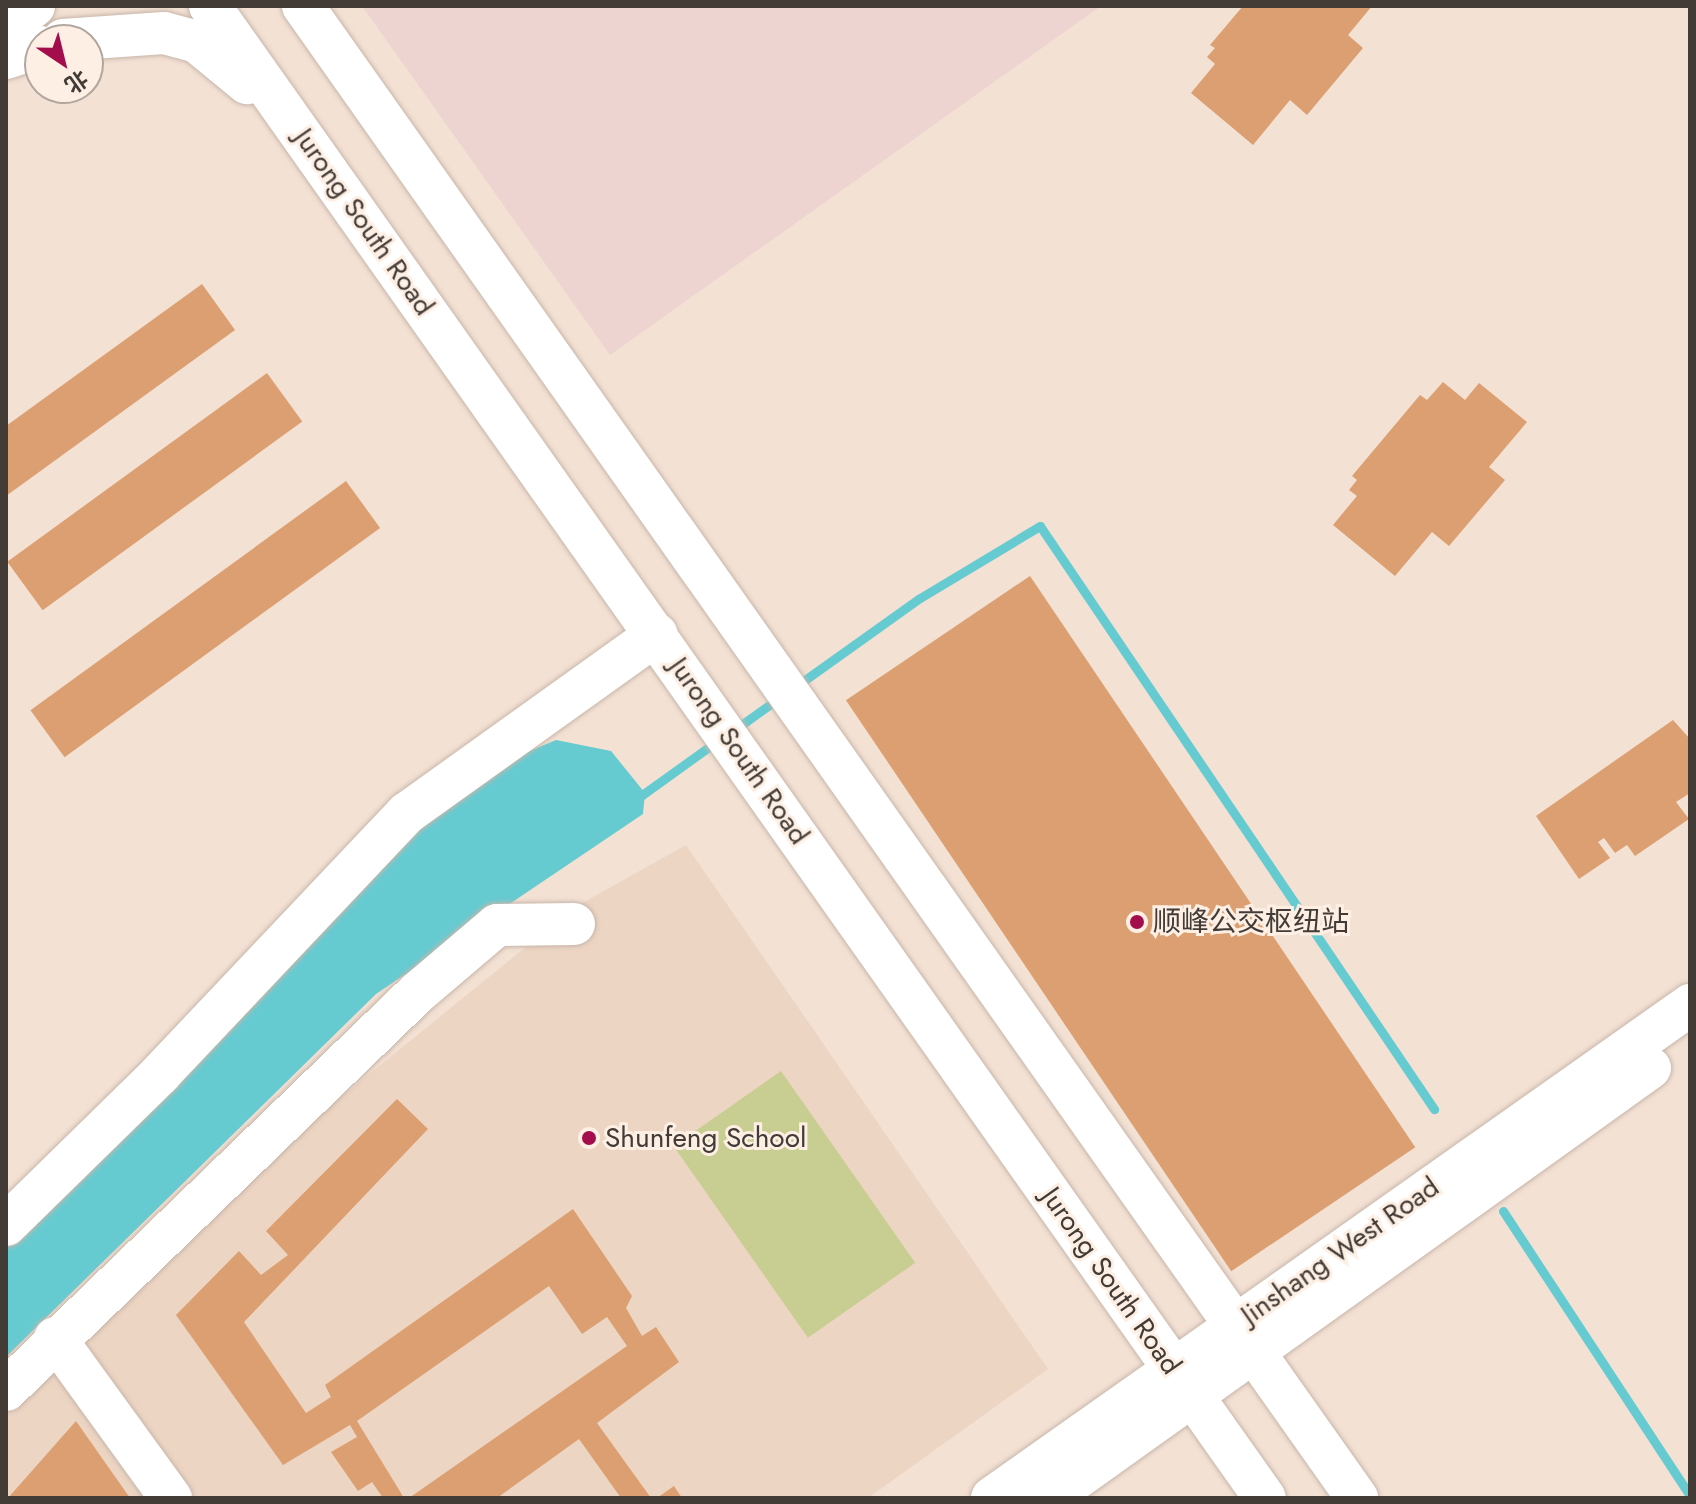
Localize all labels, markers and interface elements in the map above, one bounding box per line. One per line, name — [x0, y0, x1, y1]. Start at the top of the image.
north arrow — [24, 24, 104, 104]
text: 北 — [58, 63, 95, 101]
street label: Jurong South Road — [287, 122, 441, 322]
street label: Jurong South Road — [662, 651, 816, 851]
place label: 顺峰公交枢纽站 — [1153, 905, 1349, 939]
marker: 顺峰公交枢纽站 — [1128, 913, 1146, 931]
place label: Shunfeng School — [605, 1121, 806, 1155]
marker: Shunfeng School — [580, 1129, 598, 1147]
street label: Jinshang West Road — [1235, 1170, 1445, 1332]
street label: Jurong South Road — [1034, 1181, 1188, 1381]

